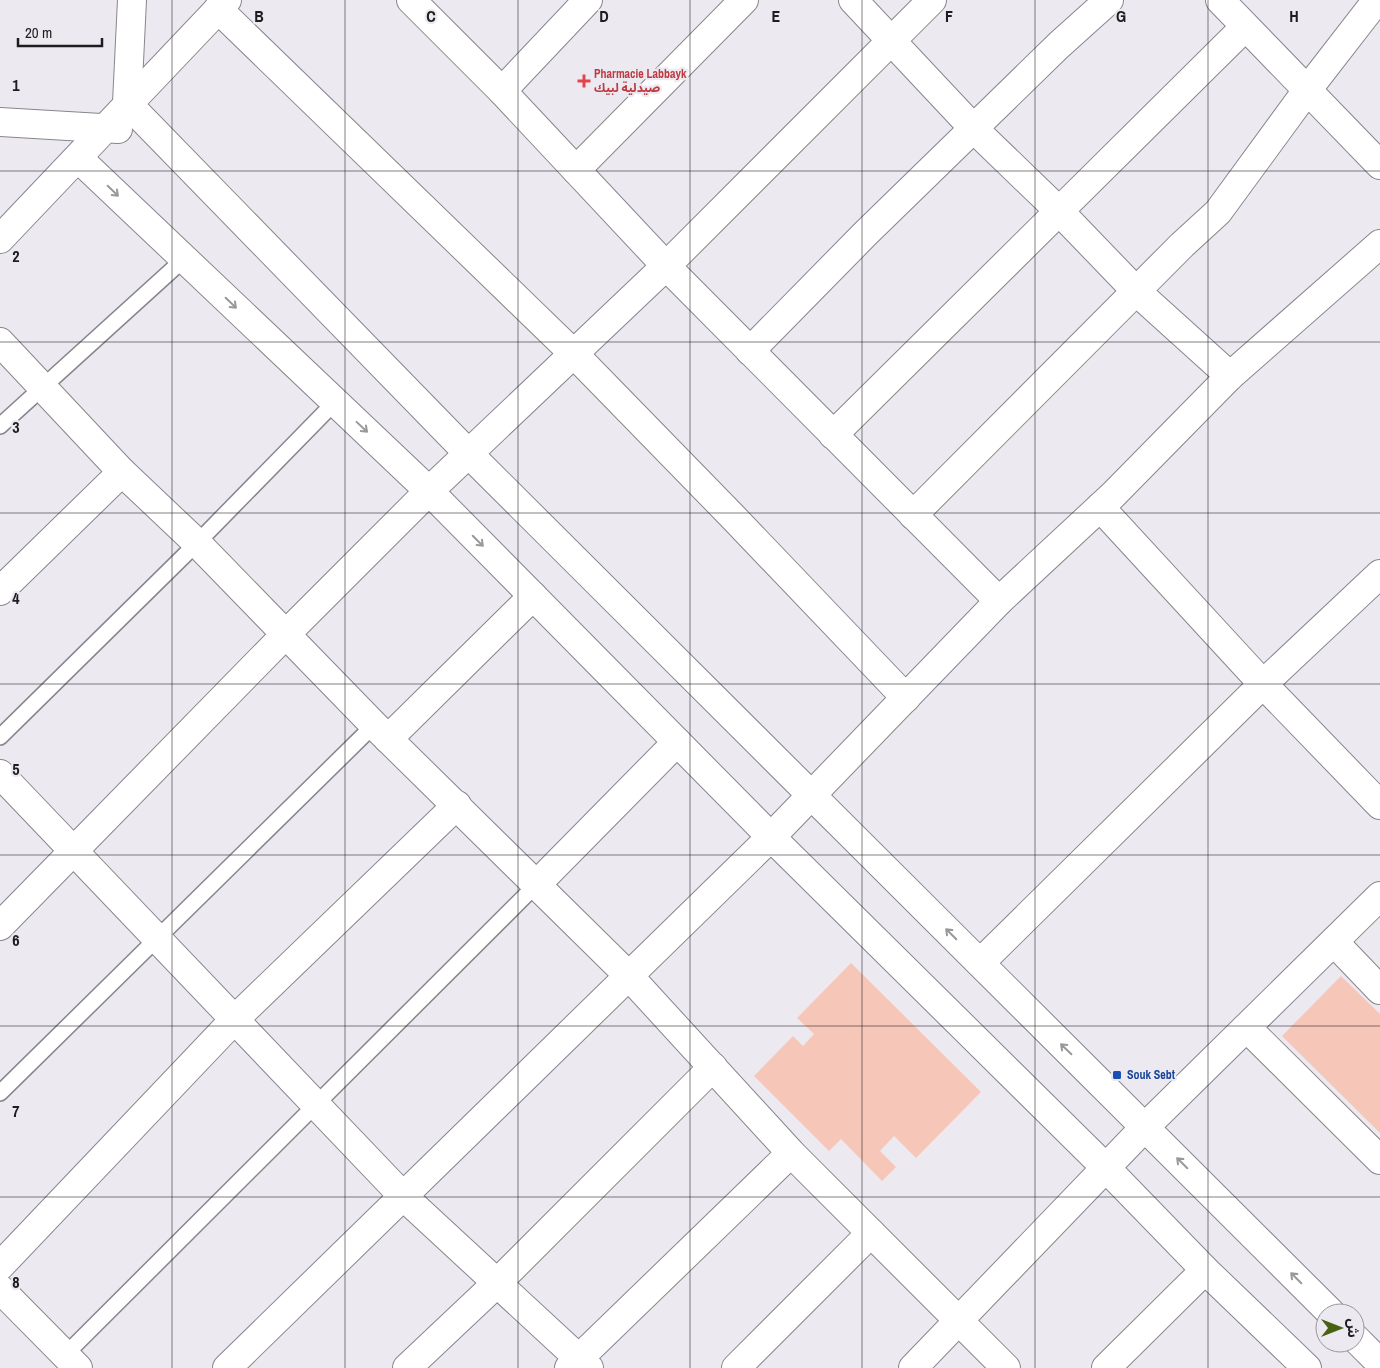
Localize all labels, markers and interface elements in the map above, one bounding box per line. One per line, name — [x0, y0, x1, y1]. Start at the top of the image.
text: B — [254, 5, 264, 27]
text: C — [426, 5, 436, 27]
text: D — [599, 5, 609, 27]
text: E — [772, 5, 781, 27]
text: F — [945, 5, 953, 27]
text: G — [1116, 5, 1126, 27]
text: H — [1289, 5, 1299, 27]
scale bar — [18, 15, 101, 47]
text: 20 m — [25, 22, 52, 43]
place label: Pharmacie Labbayk صيدلية لبيك — [594, 66, 687, 96]
text: 1 — [12, 74, 20, 96]
marker: Pharmacie Labbayk صيدلية لبيك — [578, 75, 590, 87]
one-way arrow — [107, 185, 120, 197]
text: 2 — [12, 245, 20, 267]
one-way arrow — [225, 297, 238, 309]
text: 3 — [12, 416, 20, 438]
one-way arrow — [355, 421, 368, 433]
one-way arrow — [472, 534, 484, 547]
text: 4 — [12, 587, 20, 609]
text: 5 — [12, 758, 20, 780]
one-way arrow — [945, 928, 957, 940]
text: 6 — [12, 929, 20, 951]
one-way arrow — [1060, 1043, 1072, 1055]
place label: Souk Sebt — [1127, 1067, 1176, 1083]
marker: Souk Sebt — [1111, 1069, 1123, 1081]
text: 7 — [12, 1100, 20, 1122]
one-way arrow — [1176, 1157, 1188, 1169]
text: 8 — [12, 1271, 20, 1293]
one-way arrow — [1290, 1272, 1302, 1285]
north arrow — [1315, 1303, 1365, 1353]
text: ش — [1344, 1318, 1362, 1338]

